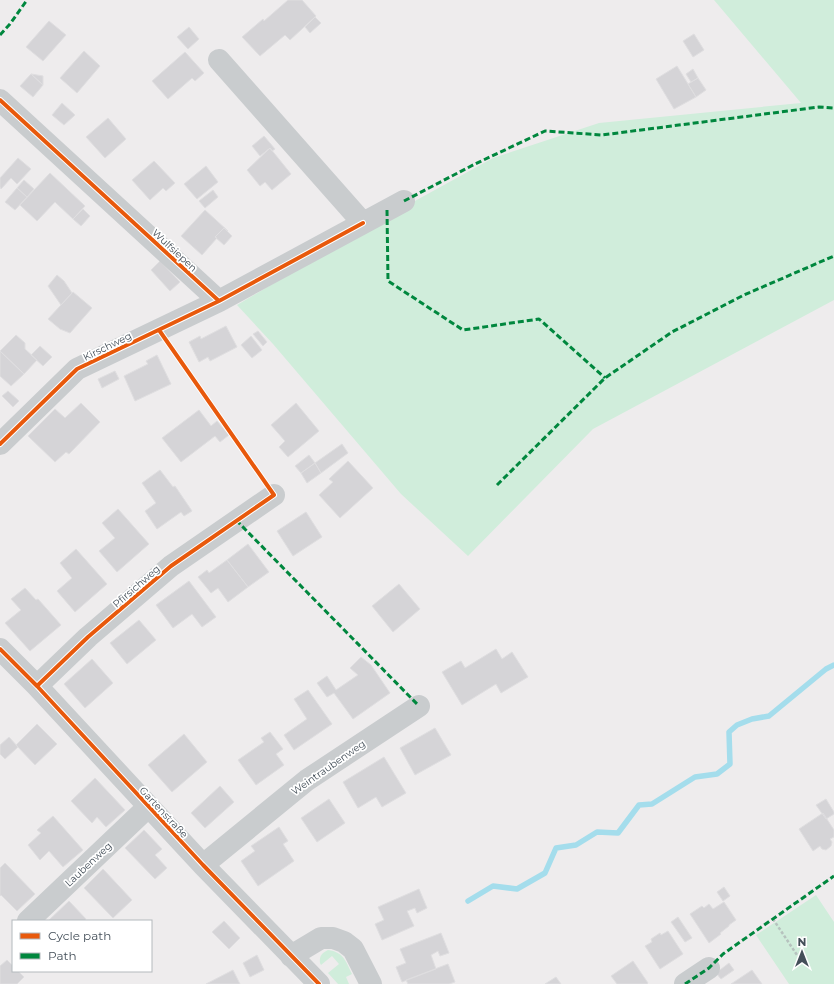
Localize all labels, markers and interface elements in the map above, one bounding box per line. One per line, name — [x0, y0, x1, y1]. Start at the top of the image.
street label: Wulfsiepen — [149, 226, 200, 274]
street label: Kirschweg — [81, 329, 134, 364]
street label: Pfirsichweg — [110, 562, 163, 611]
street label: Weintraubenweg — [289, 737, 368, 798]
street label: Gartenstraße — [137, 784, 191, 841]
street label: Laubenweg — [62, 839, 115, 889]
legend — [12, 920, 152, 972]
text: Cycle path — [48, 928, 111, 943]
north arrow — [782, 932, 822, 972]
text: N — [798, 935, 806, 949]
text: Path — [48, 948, 77, 963]

